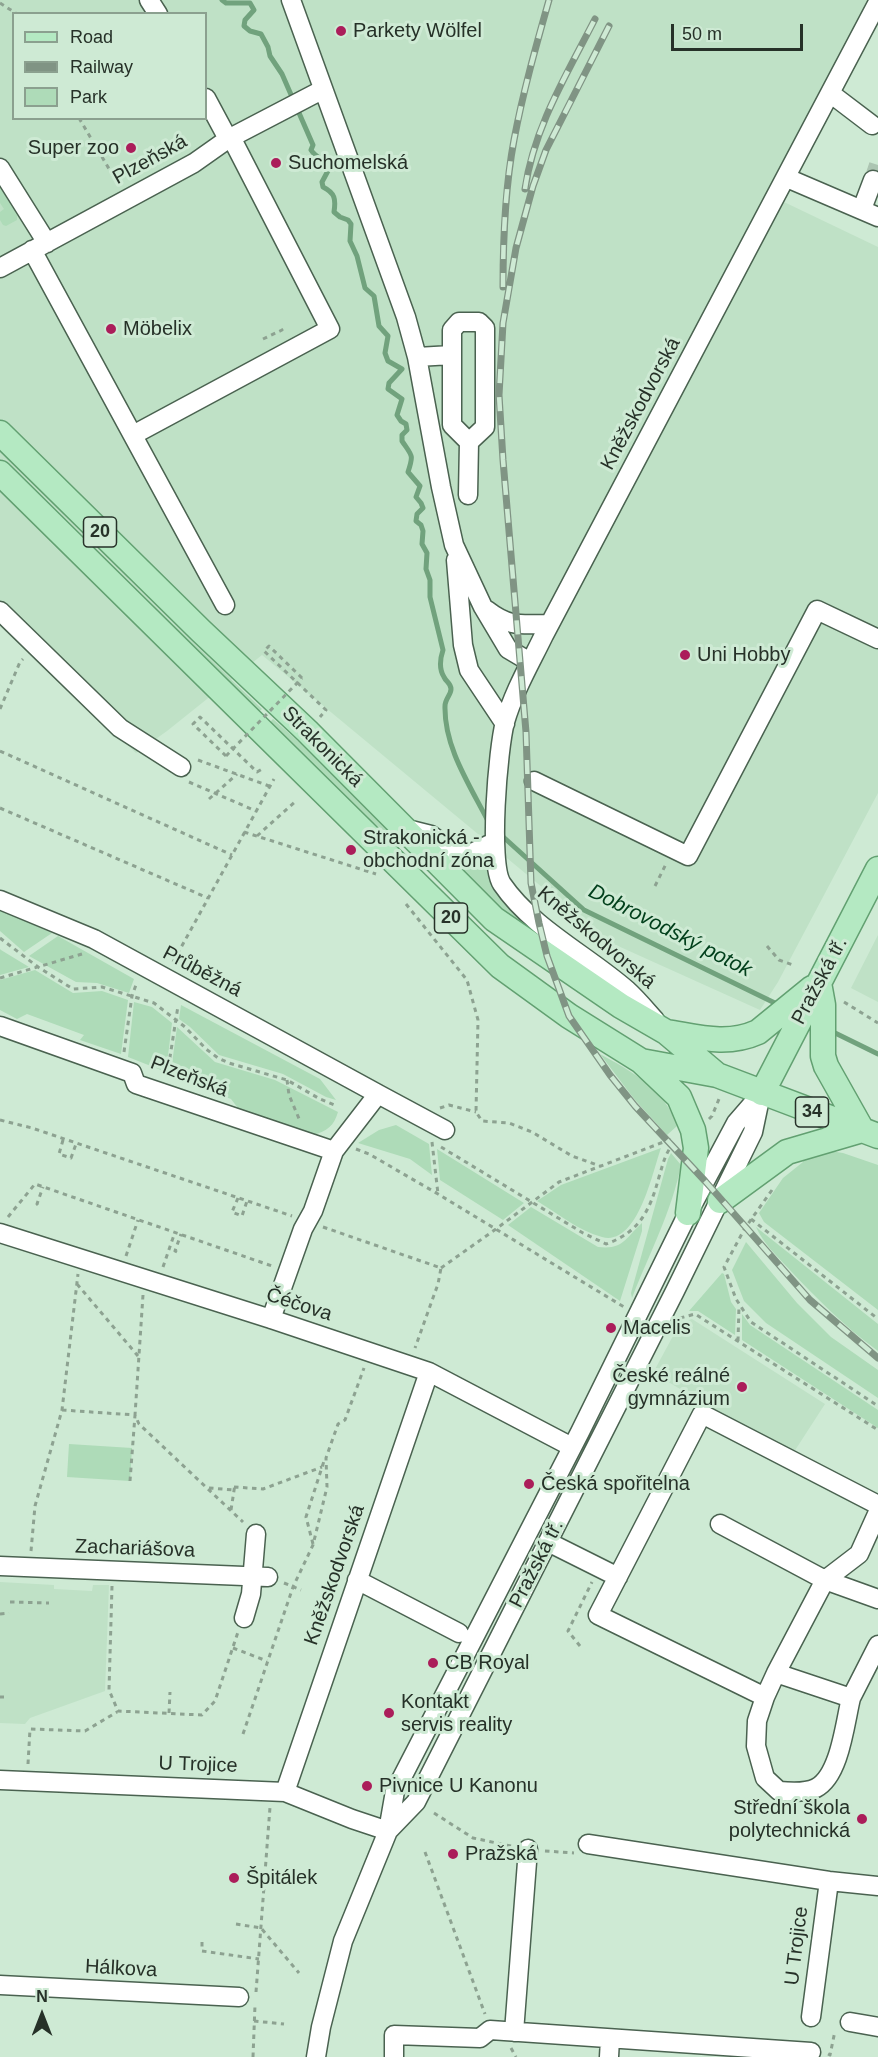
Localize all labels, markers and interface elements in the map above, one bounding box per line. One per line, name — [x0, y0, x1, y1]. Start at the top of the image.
legend — [12, 12, 207, 120]
scale bar — [674, 12, 806, 50]
place label: Parkety Wölfel — [353, 19, 482, 43]
marker: Parkety Wölfel — [334, 24, 348, 38]
text: 50 m — [682, 24, 722, 44]
text: Road — [70, 27, 113, 47]
text: Railway — [70, 57, 133, 77]
text: Park — [70, 87, 107, 107]
street label: Plzeňská — [109, 130, 191, 190]
place label: Super zoo — [28, 136, 119, 160]
marker: Super zoo — [124, 141, 138, 155]
place label: Suchomelská — [288, 151, 408, 175]
marker: Suchomelská — [269, 156, 283, 170]
place label: Möbelix — [123, 317, 192, 341]
marker: Möbelix — [104, 322, 118, 336]
street label: Kněžskodvorská — [596, 334, 686, 474]
road number: 20 — [84, 517, 116, 547]
place label: Uni Hobby — [697, 643, 790, 667]
marker: Uni Hobby — [678, 648, 692, 662]
street label: Strakonická — [277, 702, 367, 792]
place label: Strakonická - obchodní zóna — [363, 826, 494, 873]
marker: Strakonická - obchodní zóna — [344, 843, 358, 857]
water label: Dobrovodský potok — [584, 879, 756, 983]
street label: Kněžskodvorská — [532, 882, 660, 994]
road number: 20 — [434, 903, 468, 933]
street label: Pražská tř. — [787, 933, 853, 1029]
street label: Průběžná — [159, 941, 245, 1003]
street label: Plzeňská — [147, 1051, 231, 1103]
road number: 34 — [796, 1097, 828, 1127]
street label: Čéčova — [263, 1283, 335, 1327]
place label: Macelis — [623, 1316, 691, 1340]
marker: Macelis — [604, 1321, 618, 1335]
place label: České reálné gymnázium — [612, 1364, 730, 1411]
marker: České reálné gymnázium — [735, 1380, 749, 1394]
place label: Česká spořitelna — [541, 1472, 690, 1496]
marker: Česká spořitelna — [522, 1477, 536, 1491]
street label: Kněžskodvorská — [300, 1502, 370, 1648]
street label: Pražská tř. — [505, 1516, 569, 1612]
street label: Zachariášova — [75, 1535, 195, 1563]
place label: CB Royal — [445, 1651, 529, 1675]
marker: CB Royal — [426, 1656, 440, 1670]
place label: Kontakt servis reality — [401, 1690, 512, 1737]
marker: Kontakt servis reality — [382, 1706, 396, 1720]
street label: U Trojice — [158, 1752, 238, 1778]
place label: Pivnice U Kanonu — [379, 1774, 538, 1798]
marker: Pivnice U Kanonu — [360, 1779, 374, 1793]
place label: Střední škola polytechnická — [729, 1796, 850, 1843]
marker: Střední škola polytechnická — [855, 1812, 869, 1826]
place label: Pražská — [465, 1842, 537, 1866]
marker: Pražská — [446, 1847, 460, 1861]
place label: Špitálek — [246, 1866, 317, 1890]
marker: Špitálek — [227, 1871, 241, 1885]
street label: U Trojice — [780, 1905, 814, 1987]
street label: Hálkova — [84, 1955, 158, 1983]
north arrow — [12, 1985, 72, 2045]
text: N — [36, 1988, 48, 2005]

